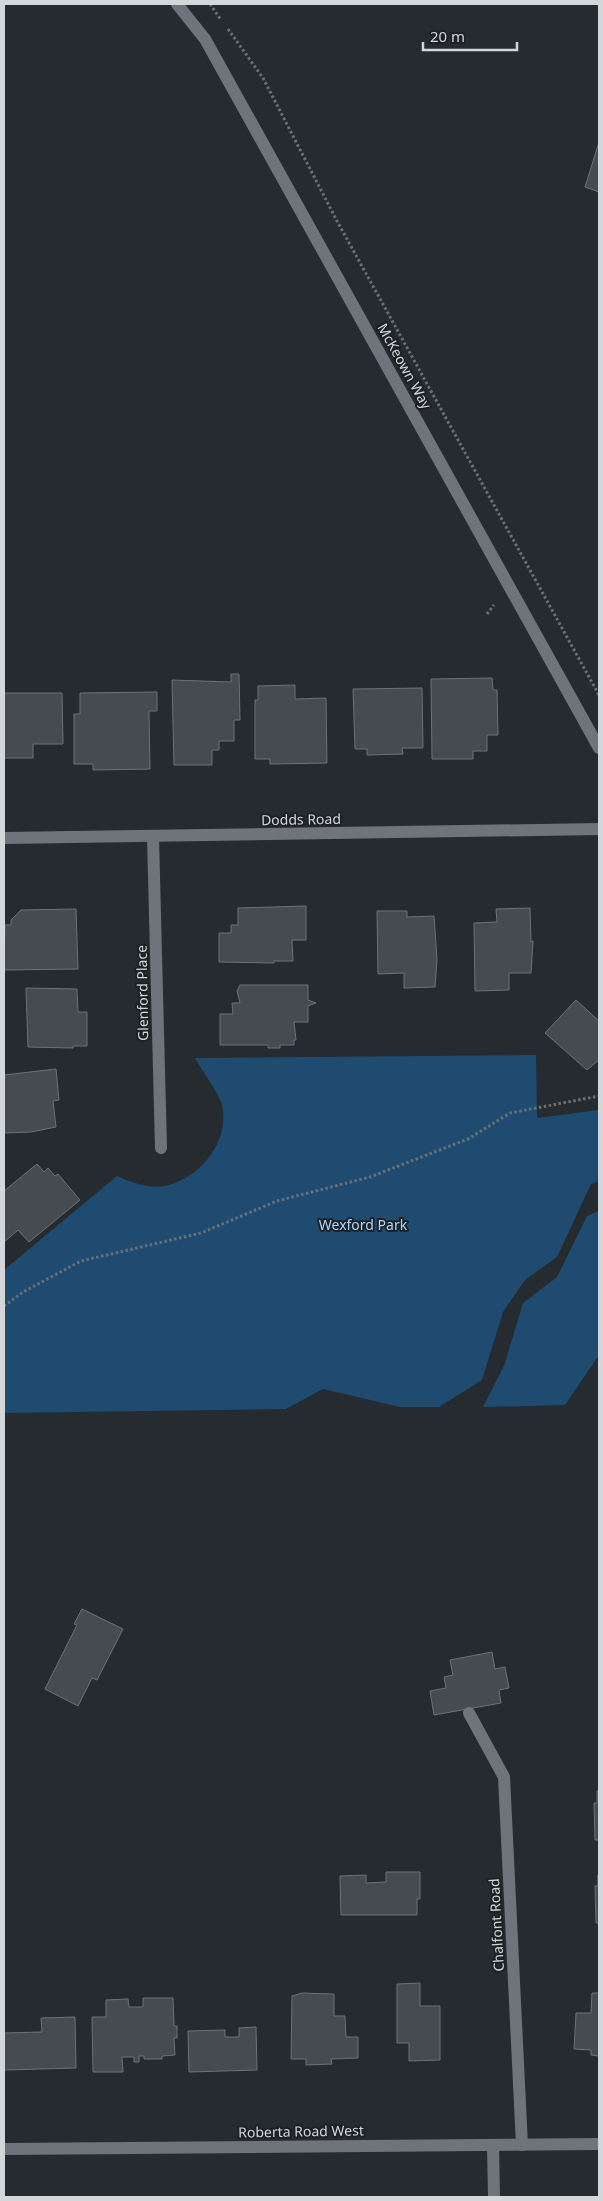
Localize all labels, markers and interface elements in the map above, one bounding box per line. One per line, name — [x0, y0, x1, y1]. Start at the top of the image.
scale bar — [423, 20, 517, 52]
text: 20 m — [430, 26, 465, 46]
street label: McKeown Way — [374, 320, 437, 413]
street label: Dodds Road — [261, 809, 341, 829]
street label: Glenford Place — [132, 945, 152, 1041]
park label: Wexford Park — [319, 1215, 408, 1234]
street label: Chalfont Road — [484, 1878, 508, 1972]
street label: Roberta Road West — [238, 2120, 364, 2142]

